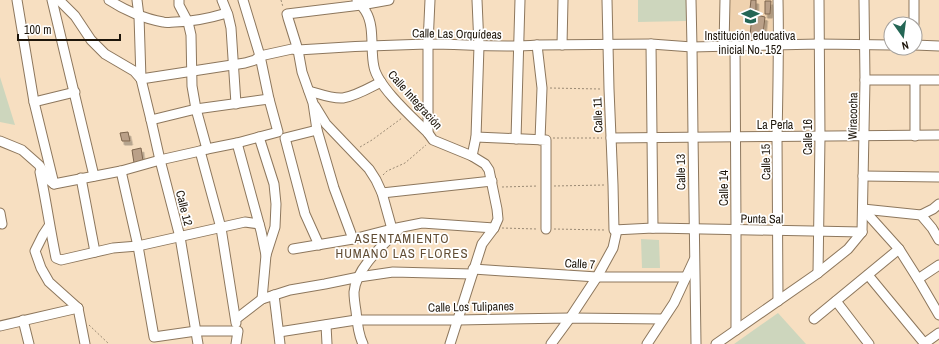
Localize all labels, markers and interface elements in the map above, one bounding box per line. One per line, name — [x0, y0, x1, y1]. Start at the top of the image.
school or university icon: Institución educativa inicial No. 152 — [740, 7, 760, 27]
scale bar — [18, 16, 120, 42]
north arrow — [883, 16, 923, 56]
text: 100 m — [24, 22, 51, 38]
street label: Calle Las Orquídeas — [412, 25, 502, 43]
place label: Institución educativa inicial No. 152 — [705, 28, 796, 58]
text: N — [901, 38, 910, 53]
street label: Calle Integración — [384, 67, 446, 133]
street label: Wiracocha — [845, 92, 861, 140]
street label: Calle 11 — [589, 97, 607, 133]
street label: La Perla — [757, 117, 794, 133]
street label: Calle 16 — [800, 119, 816, 155]
street label: Calle 15 — [758, 143, 774, 180]
street label: Calle 13 — [673, 154, 689, 190]
street label: Calle 14 — [716, 169, 732, 206]
street label: Calle 12 — [172, 189, 196, 227]
street label: Punta Sal — [741, 211, 783, 227]
district label: ASENTAMIENTO HUMANO LAS FLORES — [335, 230, 469, 262]
street label: Calle 7 — [564, 255, 596, 273]
street label: Calle Los Tulipanes — [428, 298, 514, 316]

